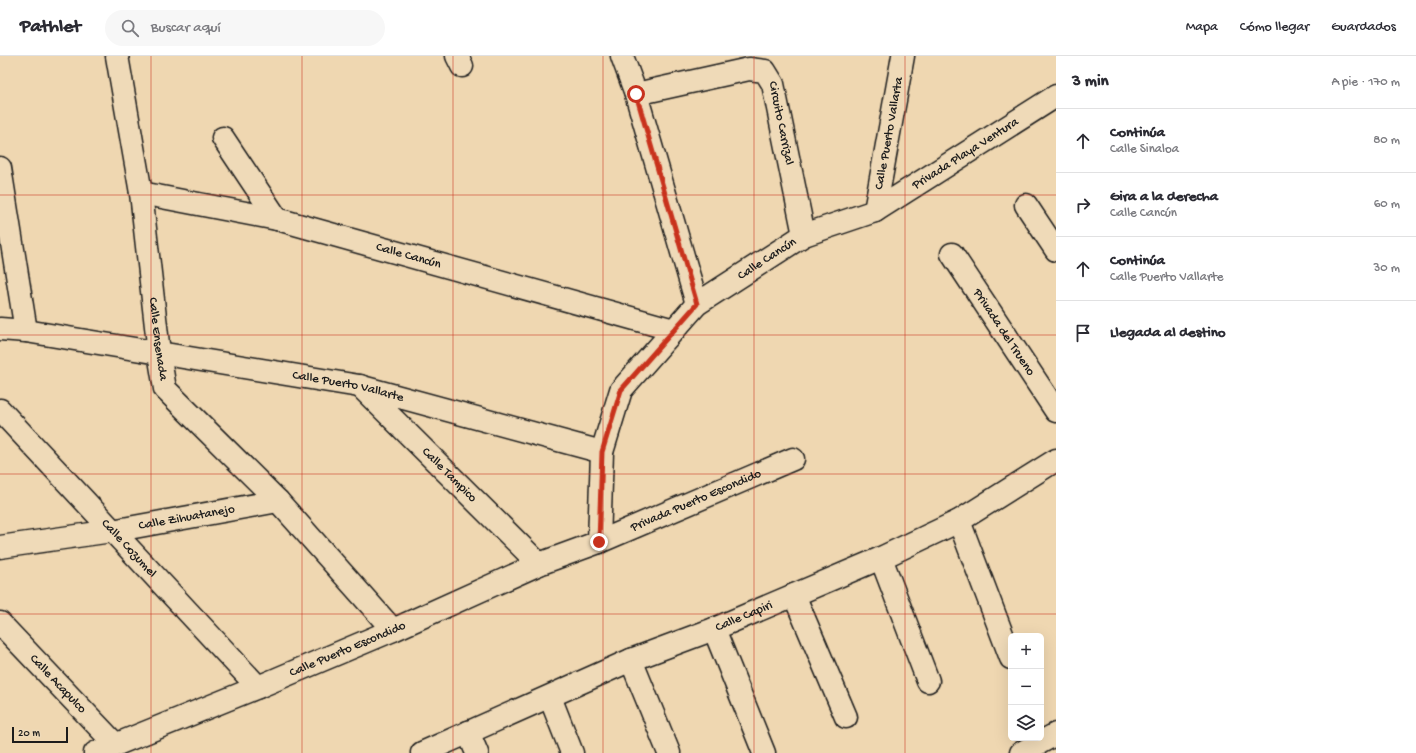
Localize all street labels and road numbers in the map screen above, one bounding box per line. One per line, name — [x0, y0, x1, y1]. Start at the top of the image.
street label: Calle Puerto Vallarta — [872, 75, 907, 191]
street label: Circuito Carrizal — [765, 80, 797, 166]
street label: Privada Playa Ventura — [909, 114, 1022, 193]
street label: Calle Cancún — [735, 234, 800, 283]
street label: Calle Cancún — [374, 240, 444, 272]
street label: Privada del Trueno — [969, 285, 1038, 379]
street label: Calle Ensenada — [145, 296, 171, 382]
street label: Calle Puerto Vallarte — [291, 368, 406, 405]
street label: Calle Tampico — [419, 444, 480, 506]
street label: Privada Puerto Escondido — [628, 466, 764, 535]
street label: Calle Zihuatanejo — [137, 501, 236, 534]
street label: Calle Cozumel — [98, 516, 160, 581]
street label: Calle Capiri — [713, 597, 775, 635]
street label: Calle Puerto Escondido — [287, 618, 408, 680]
street label: Calle Acapulco — [26, 651, 90, 717]

